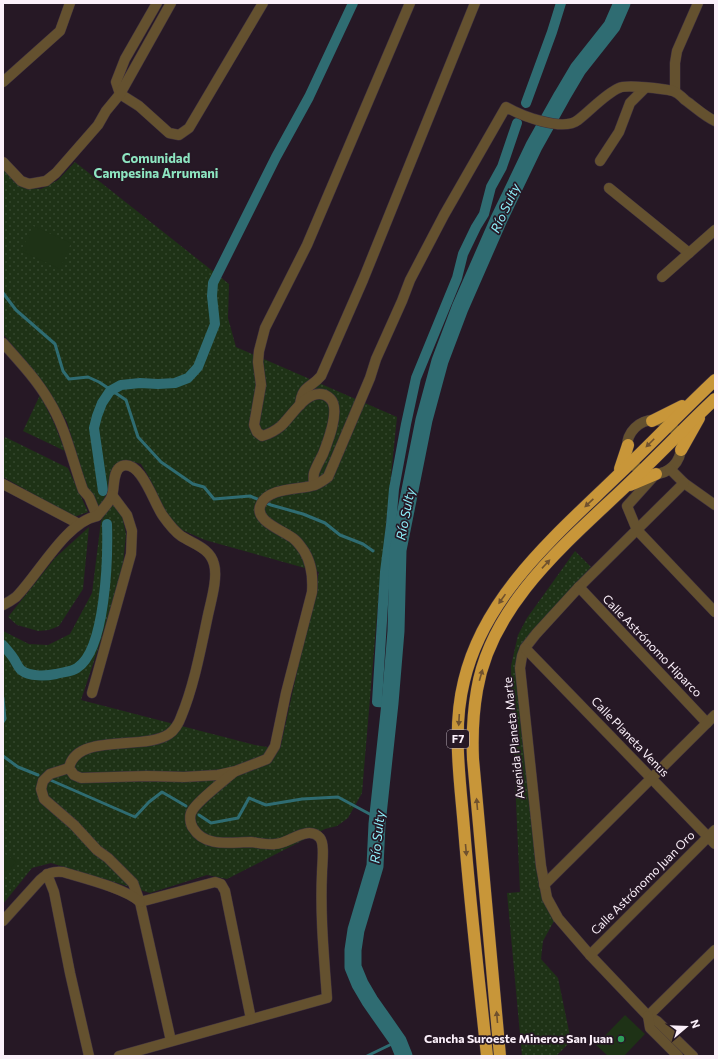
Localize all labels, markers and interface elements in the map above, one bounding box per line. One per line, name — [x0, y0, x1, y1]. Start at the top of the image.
district label: Comunidad Campesina Arrumani — [94, 150, 218, 181]
water label: Río Sulty — [487, 180, 524, 235]
one-way arrow — [645, 438, 655, 448]
water label: Río Sulty — [392, 485, 418, 541]
one-way arrow — [584, 498, 593, 507]
one-way arrow — [541, 559, 550, 570]
street label: Calle Astrónomo Hiparco — [600, 591, 705, 699]
one-way arrow — [498, 594, 506, 604]
one-way arrow — [478, 669, 484, 681]
street label: Avenida Planeta Marte — [500, 676, 526, 800]
street label: Calle Planeta Venus — [589, 694, 672, 779]
one-way arrow — [455, 714, 462, 726]
road number: F7 — [447, 730, 469, 748]
one-way arrow — [474, 798, 480, 810]
water label: Río Sulty — [366, 809, 388, 864]
street label: Calle Astrónomo Juan Oro — [588, 828, 698, 938]
one-way arrow — [462, 843, 469, 856]
north arrow — [666, 1007, 706, 1047]
one-way arrow — [493, 1011, 500, 1023]
text: N — [688, 1018, 703, 1030]
place label: Cancha Suroeste Mineros San Juan — [424, 1031, 613, 1046]
marker: Cancha Suroeste Mineros San Juan — [616, 1034, 626, 1044]

